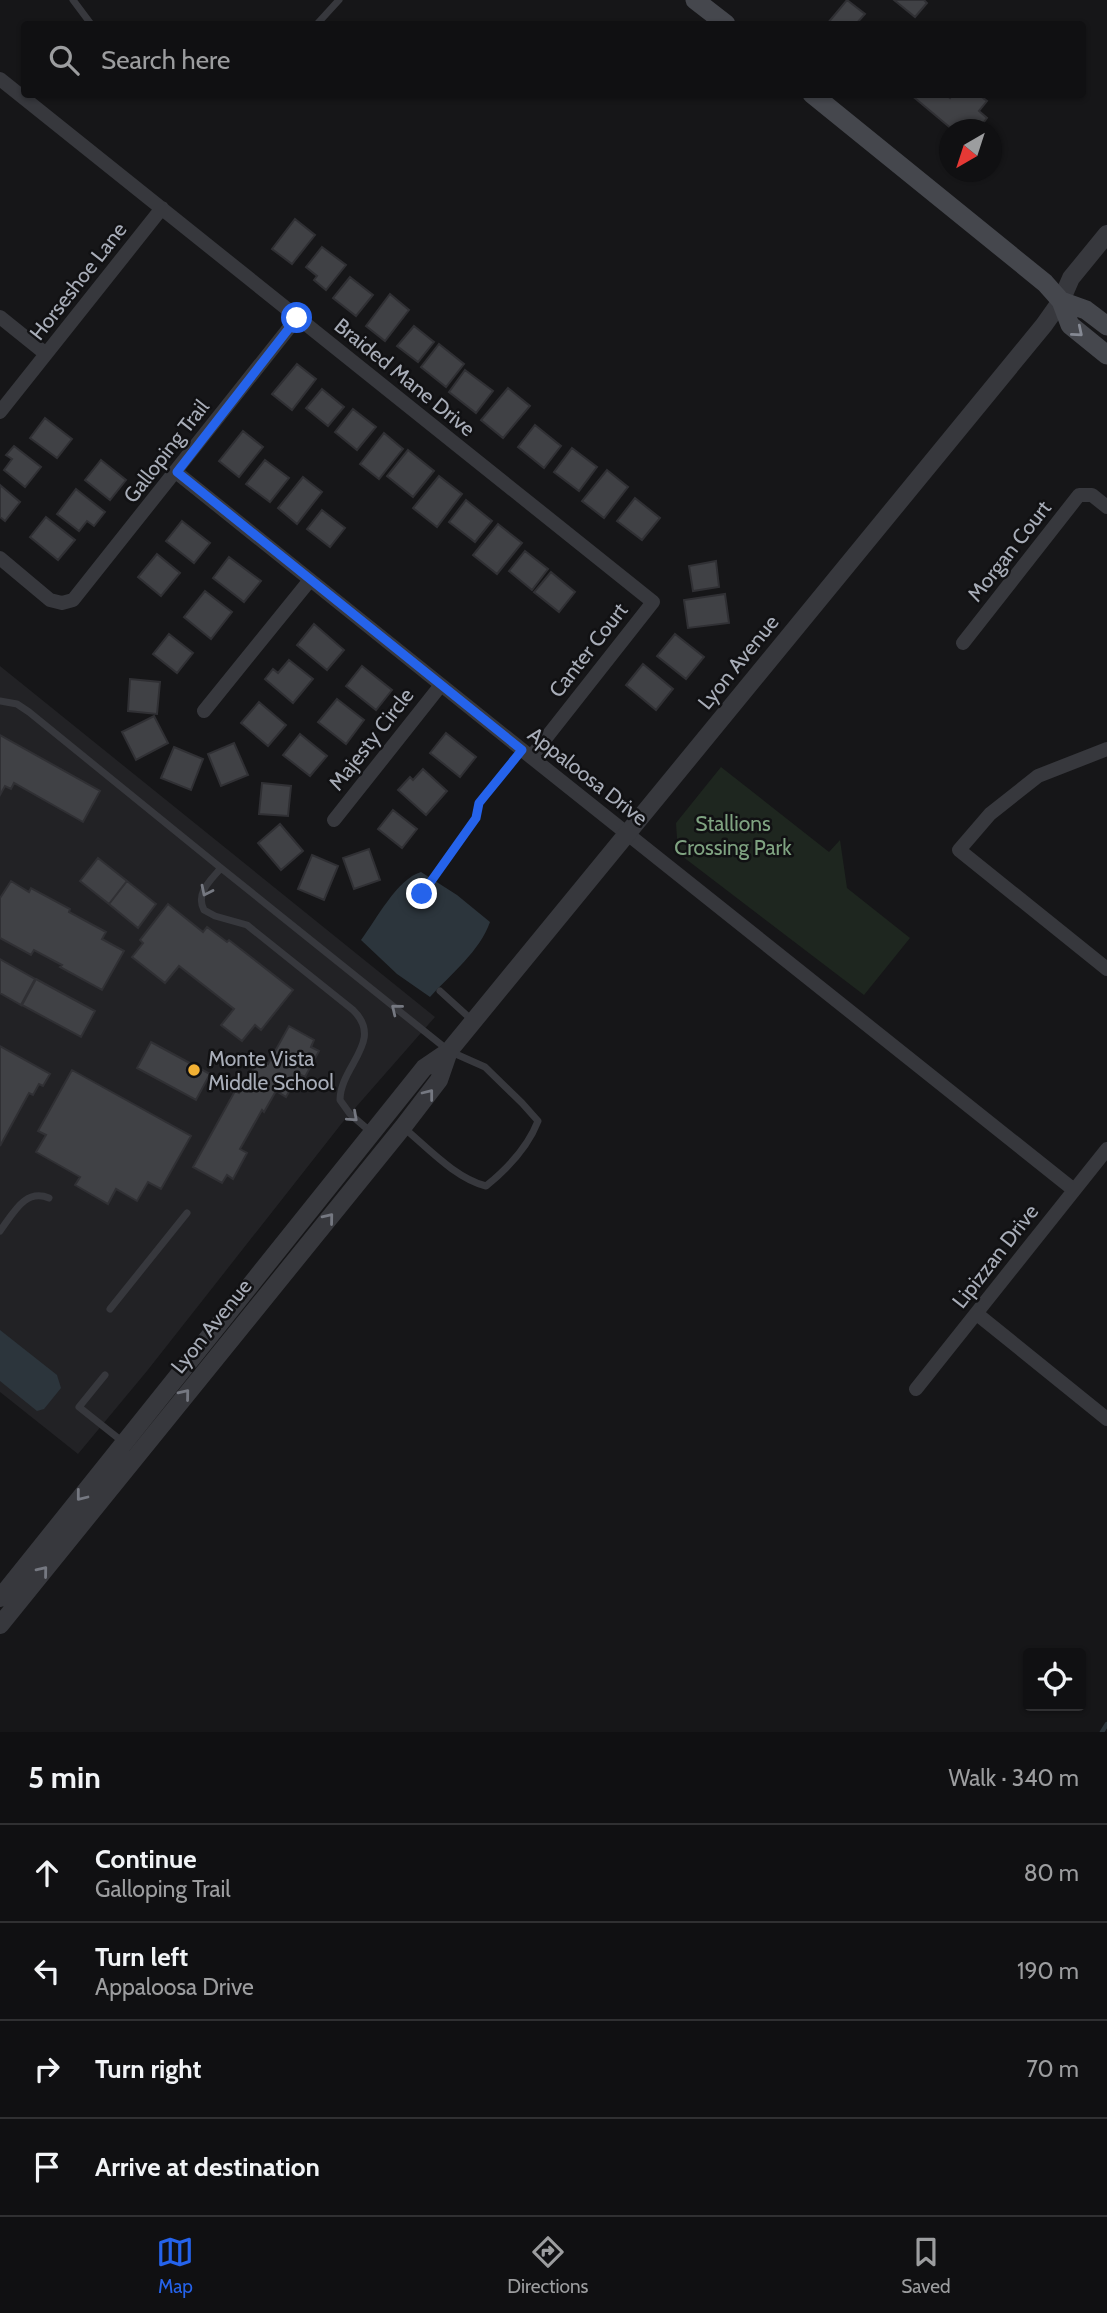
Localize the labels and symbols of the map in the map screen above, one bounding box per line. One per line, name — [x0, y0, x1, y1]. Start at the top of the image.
north arrow — [939, 119, 1002, 182]
street label: Horseshoe Lane — [24, 217, 132, 345]
route start — [281, 302, 312, 333]
street label: Braided Mane Drive — [330, 313, 480, 441]
one-way arrow — [1070, 324, 1083, 336]
street label: Galloping Trail — [118, 394, 214, 508]
street label: Morgan Court — [962, 496, 1056, 606]
street label: Canter Court — [543, 598, 633, 702]
street label: Lyon Avenue — [692, 610, 784, 714]
street label: Majesty Circle — [323, 683, 420, 796]
street label: Appaloosa Drive — [523, 722, 653, 831]
park label: Stallions Crossing Park — [674, 811, 792, 860]
route end — [406, 878, 437, 909]
one-way arrow — [201, 883, 214, 896]
one-way arrow — [392, 1004, 404, 1017]
place label: Monte Vista Middle School — [208, 1046, 334, 1095]
marker: Monte Vista Middle School — [186, 1062, 202, 1078]
one-way arrow — [420, 1090, 433, 1102]
one-way arrow — [345, 1108, 358, 1121]
street label: Lipizzan Drive — [947, 1199, 1043, 1313]
one-way arrow — [321, 1213, 333, 1226]
street label: Lyon Avenue — [165, 1274, 257, 1378]
one-way arrow — [177, 1390, 190, 1402]
one-way arrow — [77, 1488, 89, 1501]
one-way arrow — [34, 1567, 47, 1579]

